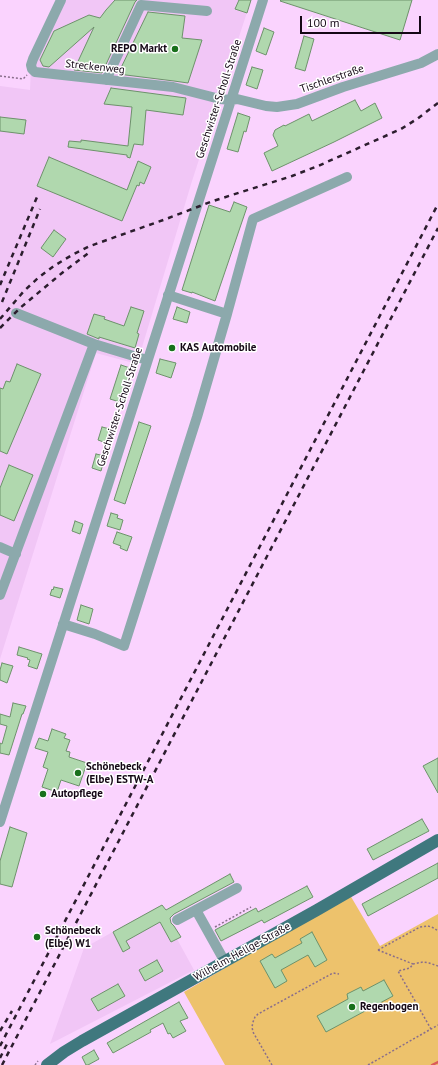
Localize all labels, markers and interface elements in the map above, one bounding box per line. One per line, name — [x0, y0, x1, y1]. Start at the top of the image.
scale bar — [302, 8, 423, 34]
text: 100 m — [307, 15, 340, 30]
street label: Geschwister-Scholl-Straße — [193, 38, 245, 160]
place label: REPO Markt — [111, 42, 167, 56]
marker: REPO Markt — [170, 44, 180, 54]
street label: Streckenweg — [65, 57, 125, 77]
street label: Tischlerstraße — [298, 62, 366, 96]
place label: KAS Automobile — [180, 341, 256, 355]
marker: KAS Automobile — [167, 343, 177, 353]
street label: Geschwister-Scholl-Straße — [94, 346, 146, 468]
place label: Schönebeck (Elbe) ESTW-A — [86, 760, 153, 786]
marker: Schönebeck (Elbe) ESTW-A — [73, 768, 83, 778]
place label: Autopflege — [51, 787, 103, 801]
marker: Autopflege — [38, 789, 48, 799]
street label: Wilhelm-Hellge-Straße — [191, 920, 293, 984]
place label: Schönebeck (Elbe) W1 — [45, 924, 101, 950]
marker: Schönebeck (Elbe) W1 — [32, 932, 42, 942]
place label: Regenbogen — [360, 1000, 418, 1014]
marker: Regenbogen — [347, 1002, 357, 1012]

